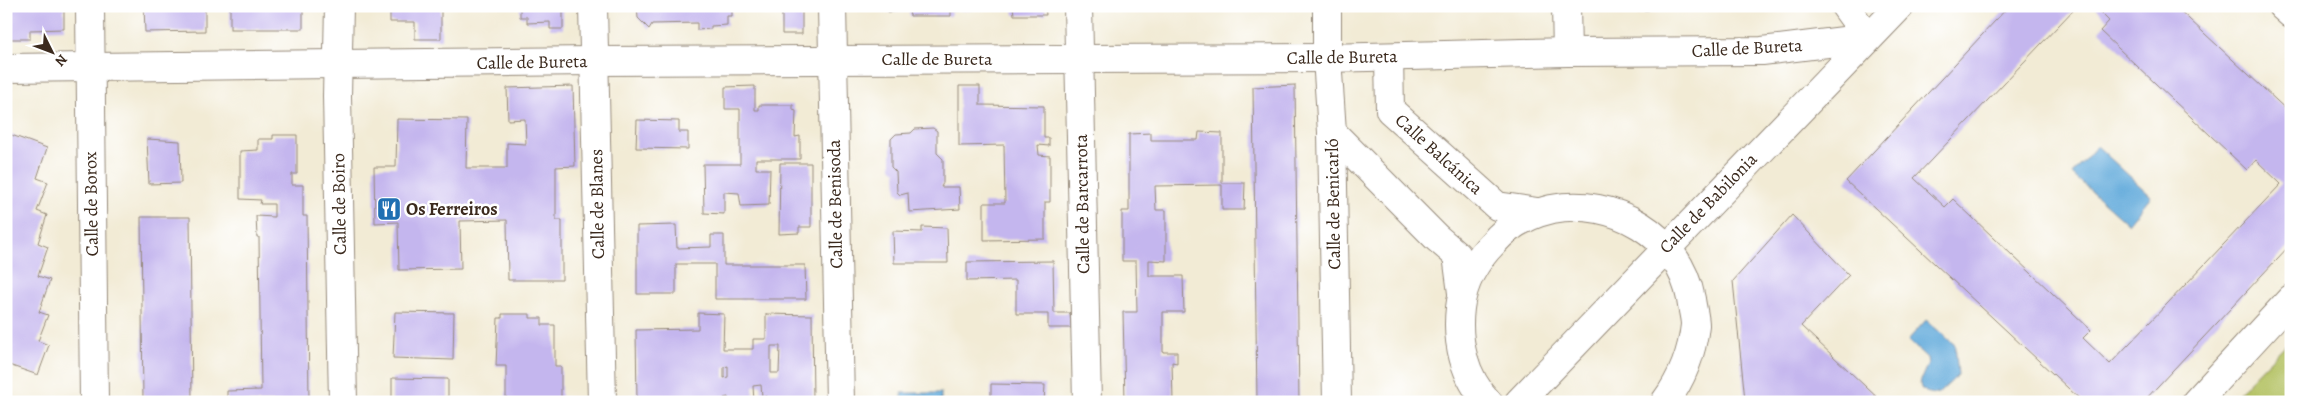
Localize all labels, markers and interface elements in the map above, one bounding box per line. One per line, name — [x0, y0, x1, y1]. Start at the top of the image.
north arrow — [28, 28, 78, 78]
street label: Calle de Bureta — [1691, 33, 1804, 63]
street label: Calle de Bureta — [1286, 44, 1398, 70]
street label: Calle de Bureta — [882, 47, 993, 71]
street label: Calle de Bureta — [476, 49, 588, 75]
text: N — [51, 50, 72, 71]
street label: Calle Balcánica — [1390, 108, 1488, 200]
street label: Calle de Barcarrota — [1069, 133, 1095, 274]
street label: Calle de Benicarló — [1320, 138, 1346, 270]
street label: Calle de Benisoda — [822, 139, 848, 269]
street label: Calle de Babilonia — [1654, 147, 1763, 259]
street label: Calle de Blanes — [584, 149, 610, 259]
street label: Calle de Borox — [78, 151, 104, 257]
street label: Calle de Boiro — [326, 153, 352, 255]
restaurant icon: Os Ferreiros — [376, 196, 402, 222]
place label: Os Ferreiros — [406, 197, 498, 221]

